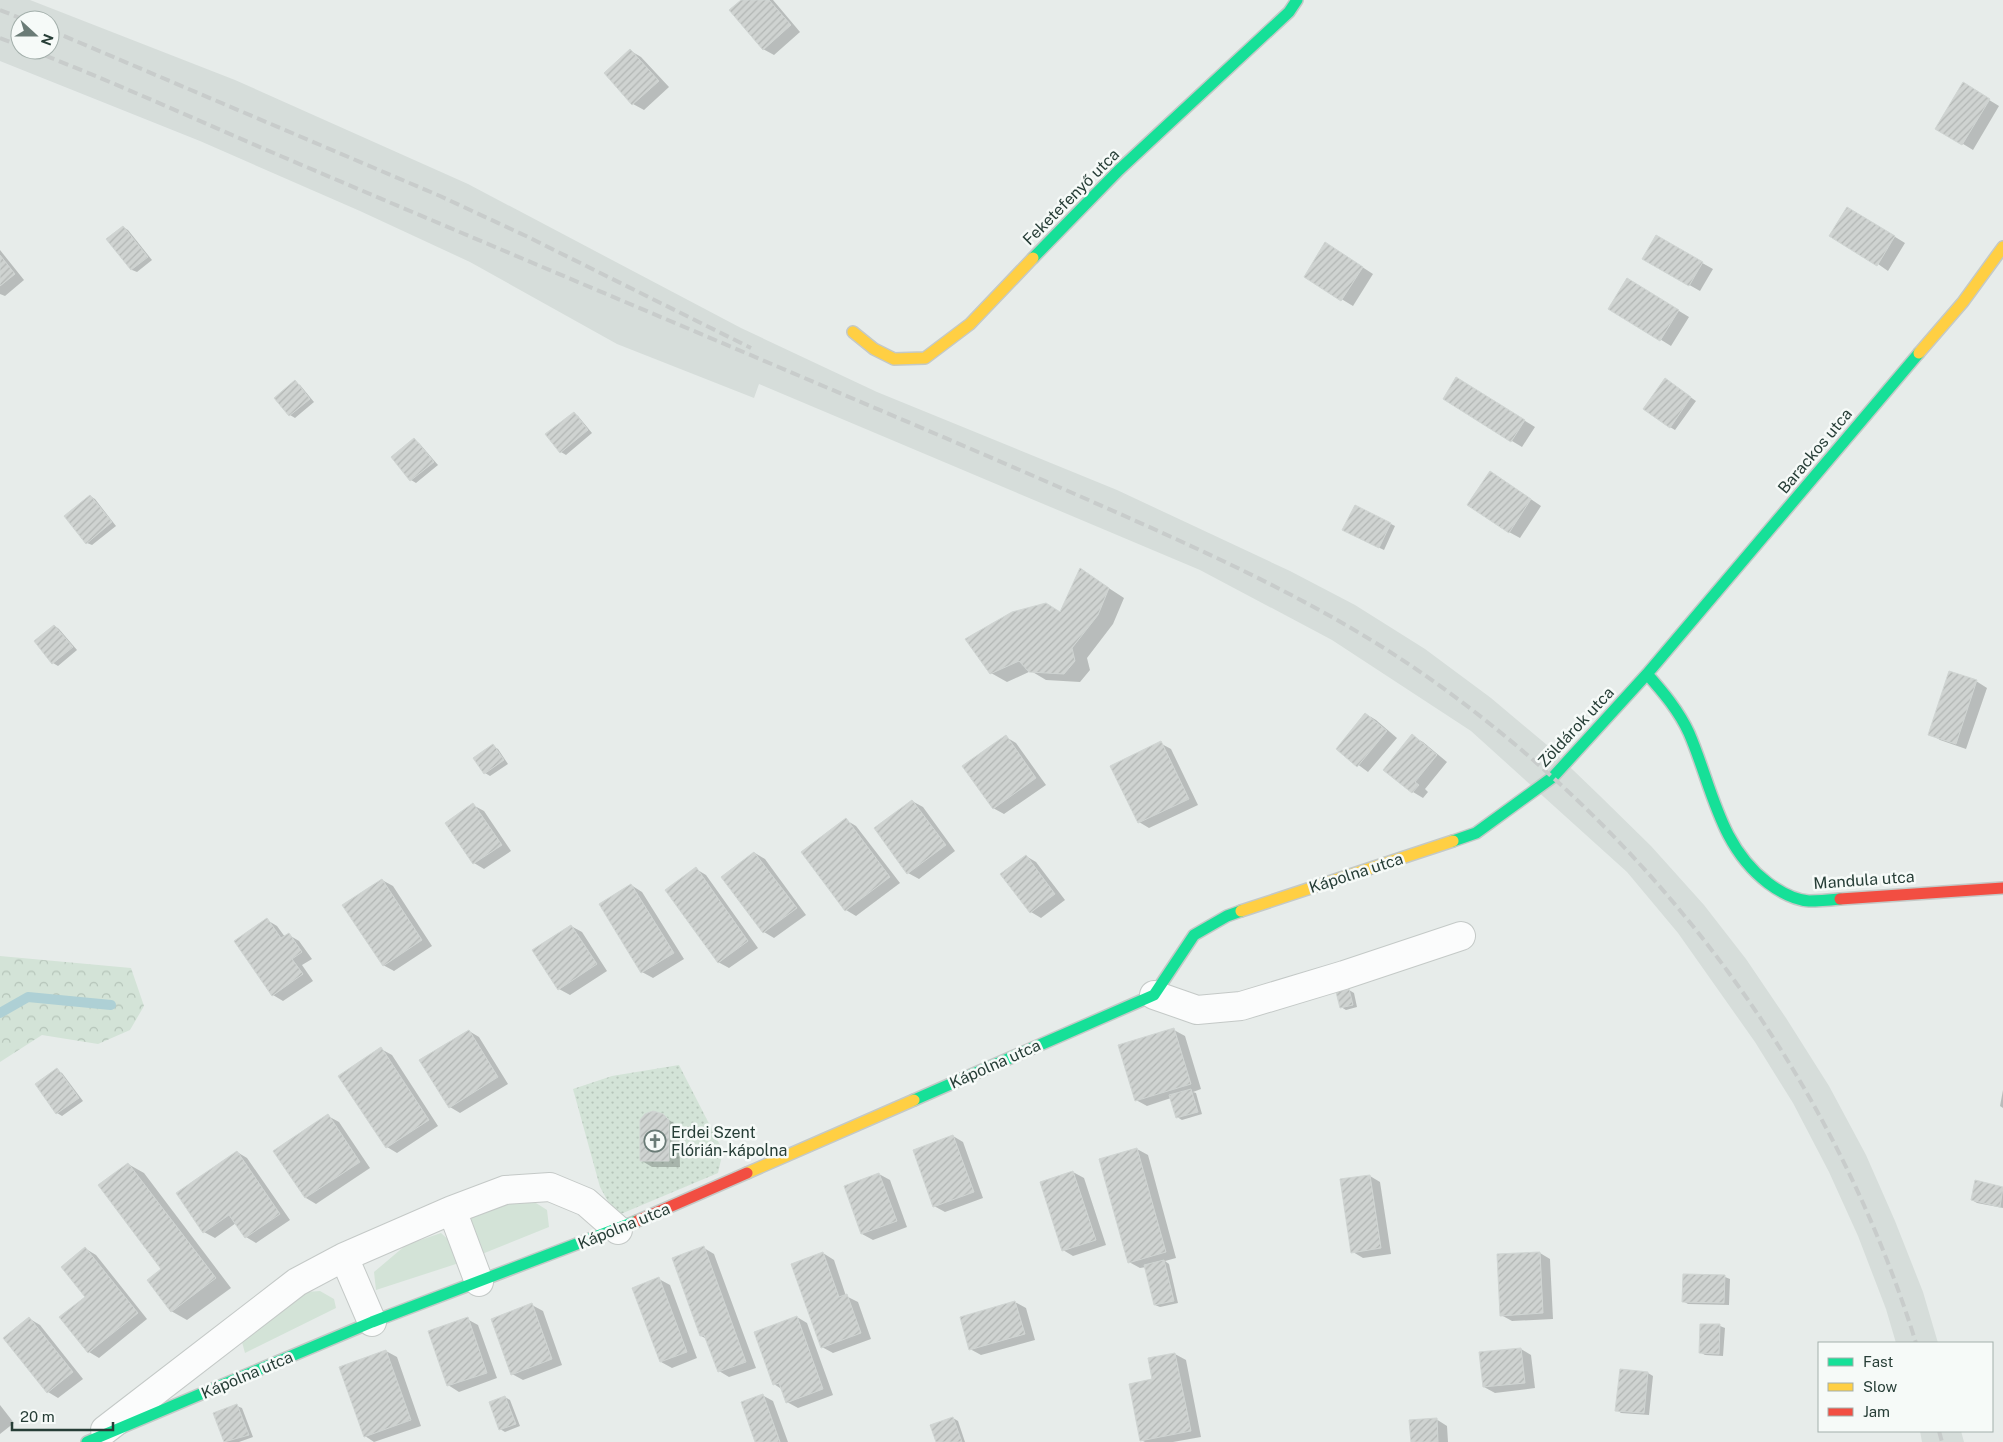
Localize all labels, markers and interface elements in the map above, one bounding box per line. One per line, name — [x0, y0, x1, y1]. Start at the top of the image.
north arrow — [10, 10, 60, 60]
text: N — [38, 32, 57, 48]
street label: Feketefenyő utca — [1019, 145, 1123, 249]
street label: Barackos utca — [1774, 405, 1856, 497]
street label: Zöldárok utca — [1534, 683, 1618, 771]
street label: Kápolna utca — [1307, 849, 1405, 897]
street label: Mandula utca — [1813, 867, 1915, 893]
street label: Kápolna utca — [947, 1035, 1043, 1093]
place label: Erdei Szent Flórián-kápolna — [671, 1123, 787, 1160]
church icon: Erdei Szent Flórián-kápolna — [643, 1129, 667, 1153]
street label: Kápolna utca — [575, 1199, 673, 1253]
legend — [1818, 1342, 1993, 1432]
street label: Kápolna utca — [198, 1347, 296, 1403]
text: Fast — [1863, 1353, 1893, 1370]
text: Slow — [1863, 1378, 1898, 1395]
scale bar — [12, 1400, 114, 1432]
text: Jam — [1863, 1403, 1890, 1420]
text: 20 m — [20, 1408, 55, 1425]

